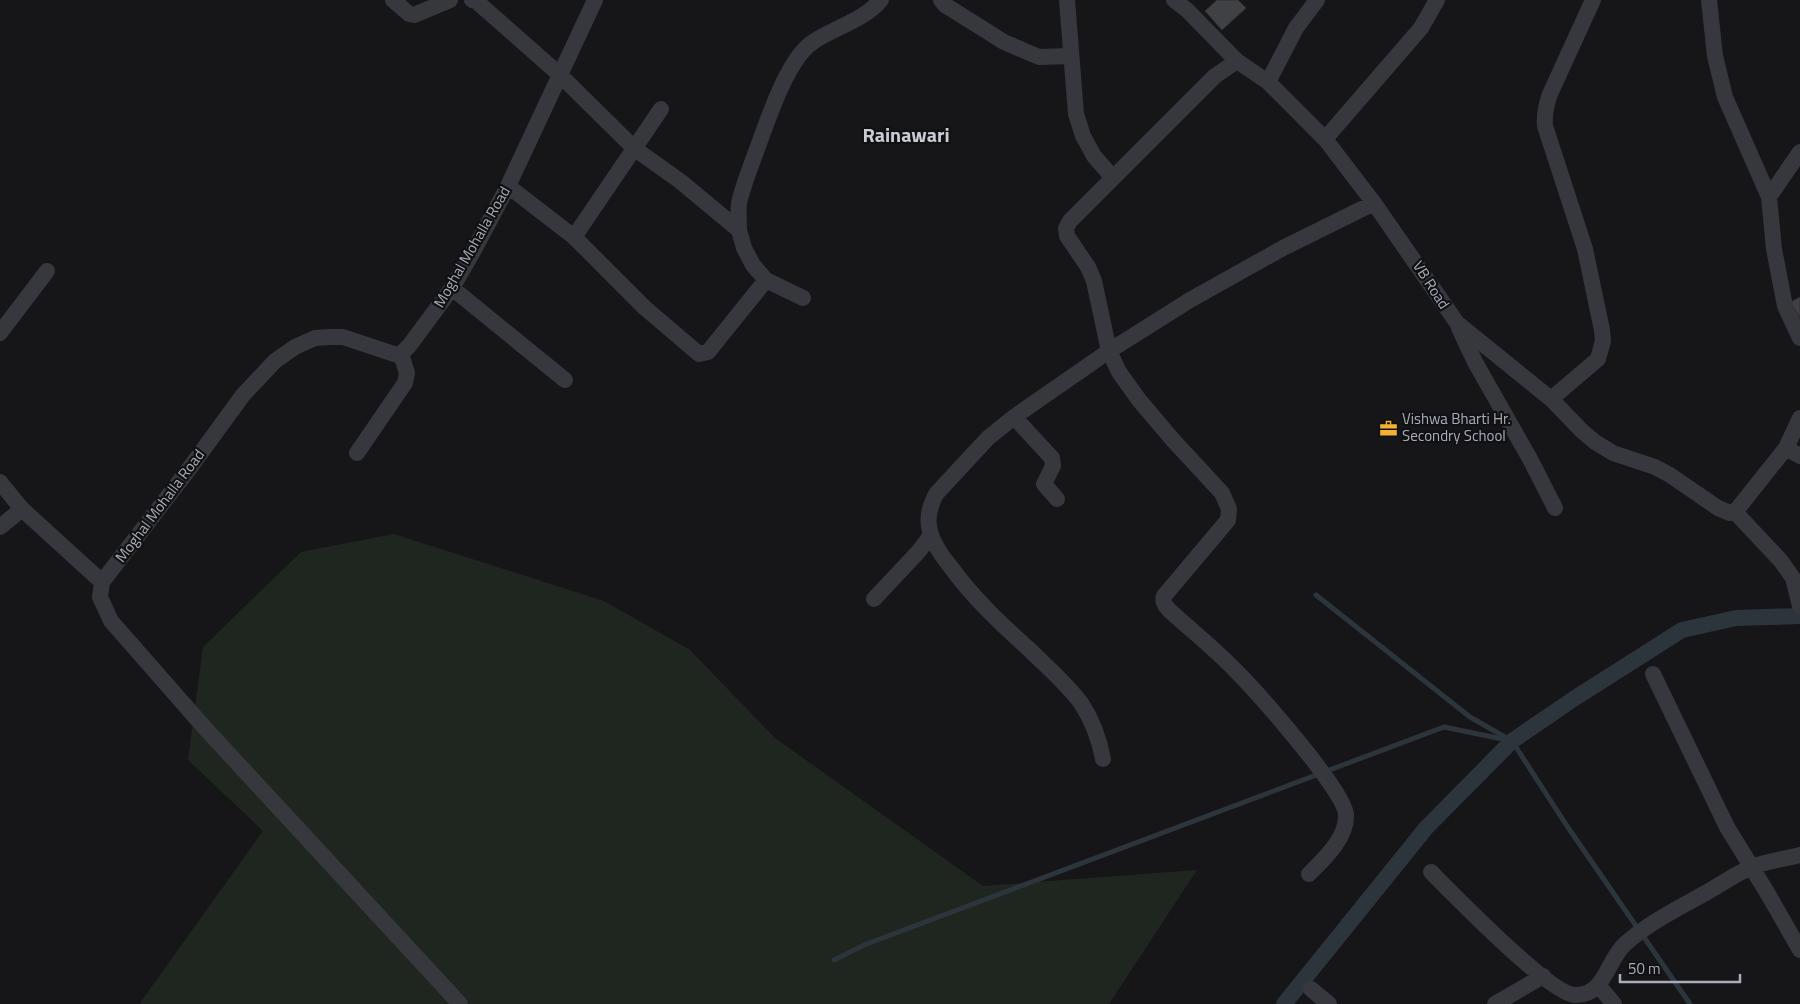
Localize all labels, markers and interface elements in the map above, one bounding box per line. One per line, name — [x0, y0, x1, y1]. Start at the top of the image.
district label: Rainawari — [862, 119, 950, 150]
street label: Moghal Mohalla Road — [427, 182, 516, 312]
street label: VB Road — [1407, 256, 1456, 314]
place label: Vishwa Bharti Hr. Secondry School — [1402, 407, 1511, 447]
office icon: Vishwa Bharti Hr. Secondry School — [1378, 418, 1398, 438]
street label: Moghal Mohalla Road — [109, 444, 210, 567]
scale bar — [1620, 952, 1740, 984]
text: 50 m — [1628, 957, 1661, 980]

